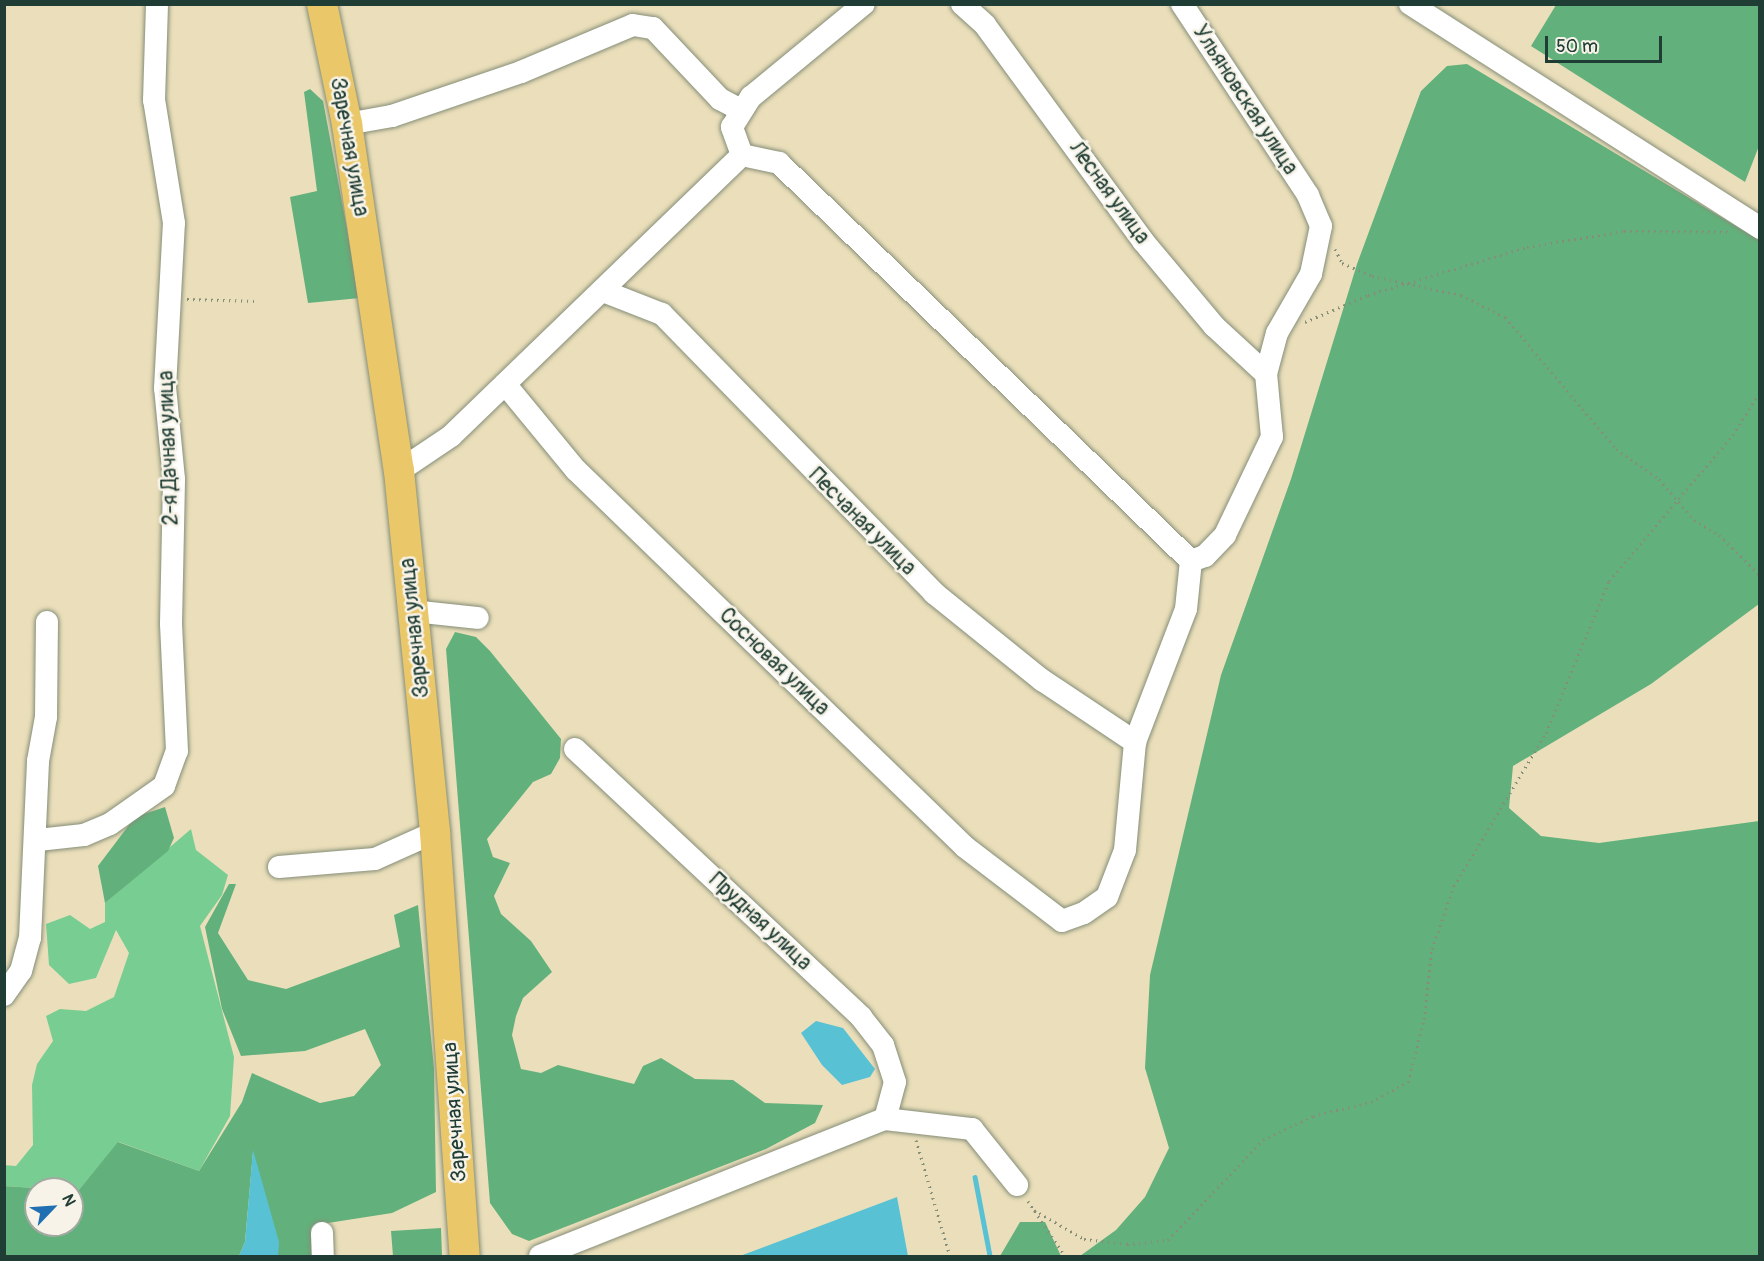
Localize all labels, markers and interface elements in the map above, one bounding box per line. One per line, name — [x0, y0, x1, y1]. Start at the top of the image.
street label: Ульяновская улица — [1187, 20, 1303, 180]
scale bar — [1548, 24, 1665, 62]
text: 50 m — [1556, 35, 1598, 58]
street label: Заречная улица — [324, 76, 374, 218]
street label: Лесная улица — [1063, 137, 1155, 249]
street label: 2-я Дачная улица — [154, 370, 184, 526]
street label: Песчаная улица — [803, 463, 921, 581]
street label: Заречная улица — [395, 557, 435, 699]
street label: Сосновая улица — [714, 603, 834, 721]
street label: Прудная улица — [703, 868, 817, 976]
street label: Заречная улица — [438, 1041, 472, 1183]
north arrow — [24, 1177, 84, 1237]
text: N — [57, 1191, 80, 1209]

